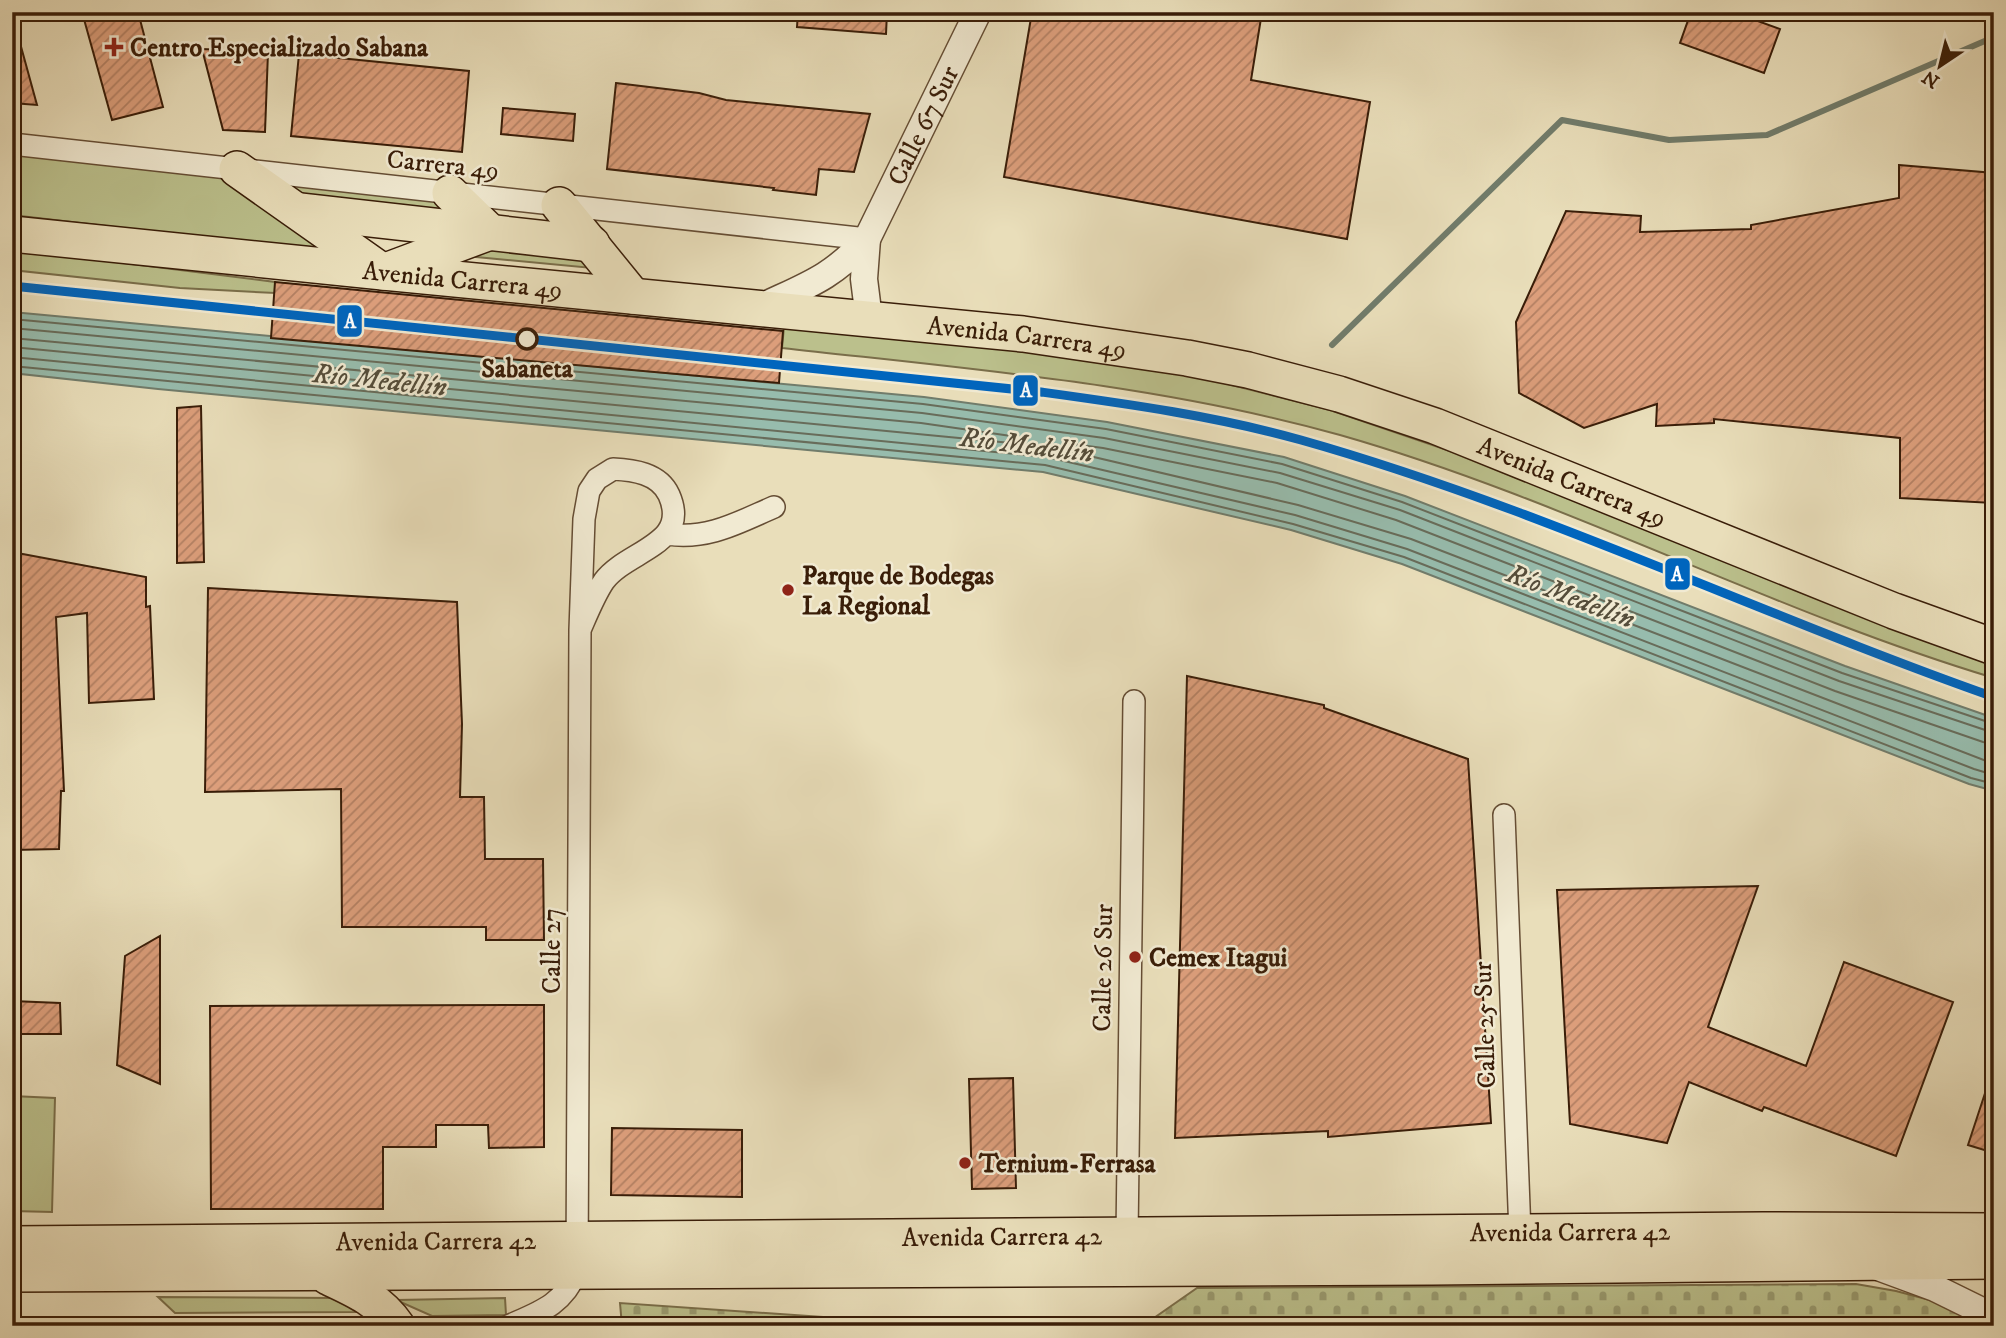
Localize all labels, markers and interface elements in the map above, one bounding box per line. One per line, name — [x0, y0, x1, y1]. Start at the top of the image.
place label: Centro Especializado Sabana — [130, 32, 429, 65]
north arrow — [1904, 32, 1974, 102]
marker: Centro Especializado Sabana — [104, 37, 124, 57]
street label: Calle 67 Sur — [881, 60, 967, 191]
text: N — [1918, 65, 1944, 93]
street label: Carrera 49 — [385, 143, 501, 188]
street label: Avenida Carrera 49 — [361, 255, 564, 307]
line badge: A — [336, 304, 363, 338]
street label: Avenida Carrera 49 — [925, 310, 1129, 367]
text: A — [343, 311, 357, 334]
marker: Sabaneta — [516, 328, 538, 350]
place label: Sabaneta — [481, 353, 574, 386]
water label: Río Medellín — [310, 356, 449, 405]
line badge: A — [1012, 374, 1039, 407]
text: A — [1019, 380, 1033, 403]
water label: Río Medellín — [957, 420, 1096, 471]
street label: Avenida Carrera 49 — [1472, 430, 1671, 536]
water label: Río Medellín — [1500, 556, 1640, 637]
line badge: A — [1664, 557, 1691, 591]
place label: Parque de Bodegas La Regional — [802, 560, 994, 623]
text: A — [1670, 564, 1684, 587]
marker: Parque de Bodegas La Regional — [780, 582, 796, 598]
street label: Calle 26 Sur — [1086, 903, 1121, 1032]
street label: Calle 27 — [536, 908, 569, 994]
place label: Cemex Itagui — [1149, 942, 1287, 975]
marker: Cemex Itagui — [1127, 949, 1143, 965]
street label: Calle 25 Sur — [1467, 960, 1504, 1089]
place label: Ternium-Ferrasa — [978, 1148, 1156, 1181]
marker: Ternium-Ferrasa — [957, 1155, 973, 1171]
street label: Avenida Carrera 42 — [1469, 1216, 1671, 1250]
street label: Avenida Carrera 42 — [902, 1220, 1103, 1255]
street label: Avenida Carrera 42 — [336, 1225, 537, 1259]

